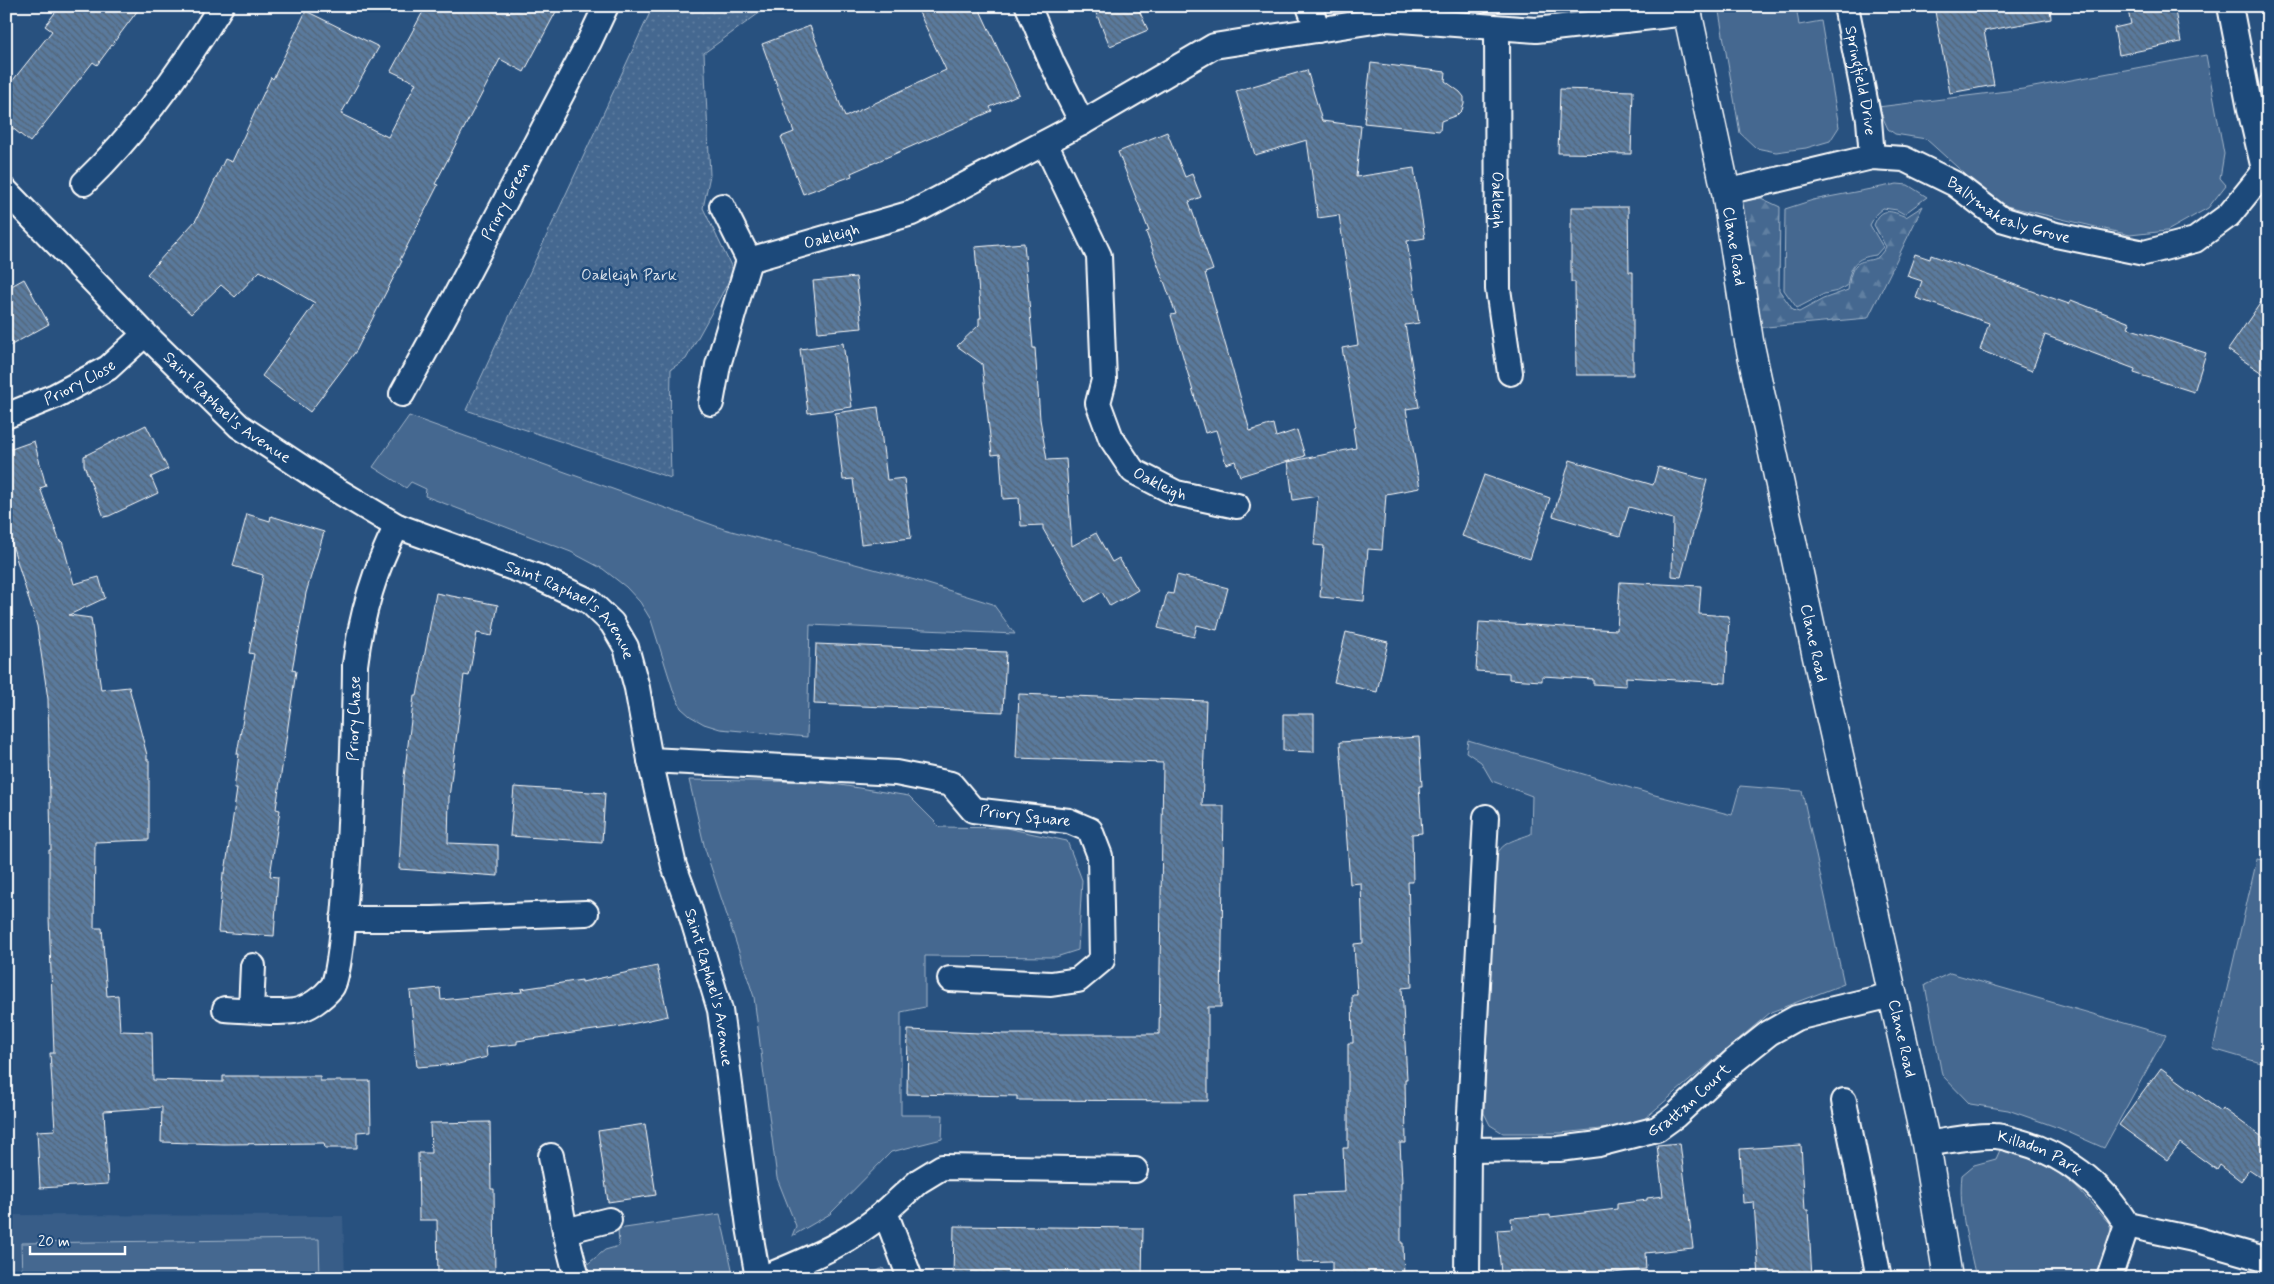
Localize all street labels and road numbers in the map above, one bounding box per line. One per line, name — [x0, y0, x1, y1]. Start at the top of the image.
street label: Springfield Drive — [1840, 24, 1881, 136]
street label: Priory Green — [476, 158, 535, 244]
street label: Oakleigh — [1487, 171, 1508, 229]
street label: Ballymakealy Grove — [1944, 171, 2072, 248]
street label: Clane Road — [1718, 205, 1751, 287]
street label: Oakleigh — [801, 218, 862, 254]
street label: Saint Raphael's Avenue — [159, 347, 295, 468]
street label: Priory Close — [41, 355, 121, 410]
street label: Oakleigh — [1129, 462, 1188, 505]
street label: Saint Raphael's Avenue — [502, 556, 639, 662]
street label: Clane Road — [1795, 602, 1833, 684]
street label: Priory Chase — [342, 676, 365, 761]
street label: Priory Square — [978, 800, 1072, 832]
street label: Saint Raphael's Avenue — [680, 906, 738, 1068]
street label: Clane Road — [1883, 997, 1921, 1079]
street label: Grattan Court — [1645, 1058, 1736, 1141]
street label: Killadon Park — [1996, 1126, 2087, 1181]

